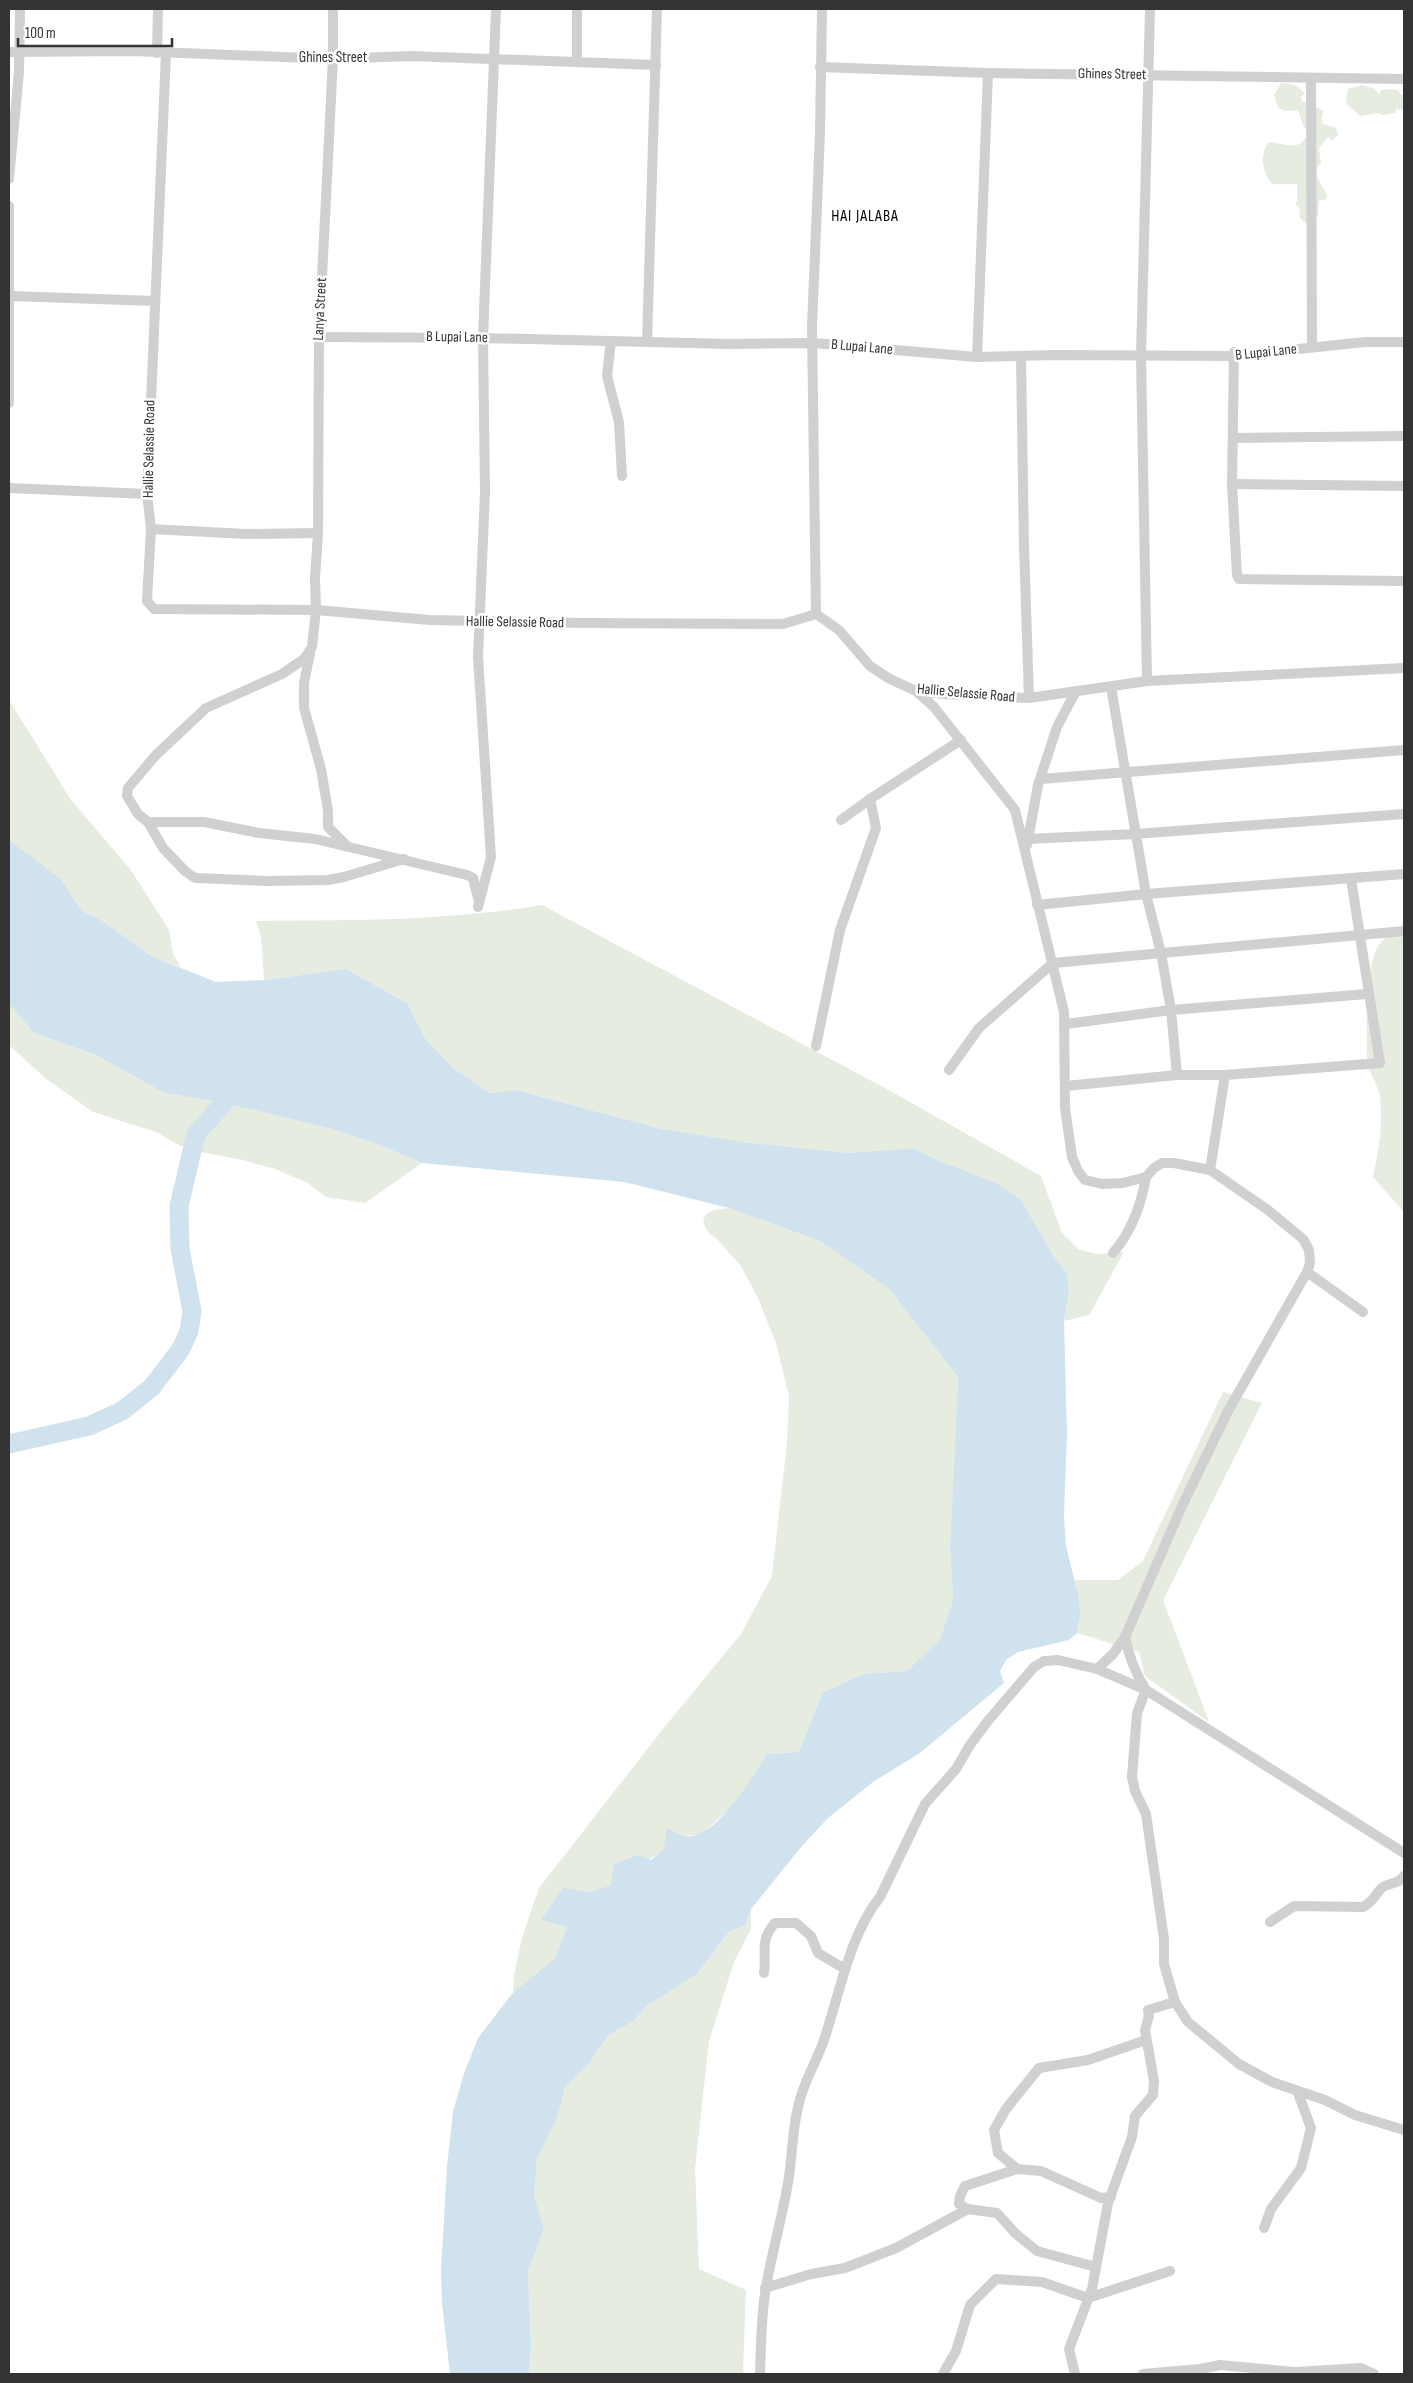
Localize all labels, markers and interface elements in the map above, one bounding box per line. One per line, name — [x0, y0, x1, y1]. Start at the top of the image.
scale bar — [18, 15, 171, 47]
text: 100 m — [25, 24, 56, 43]
street label: Ghines Street — [299, 48, 368, 67]
street label: Ghines Street — [1078, 64, 1147, 84]
district label: HAI JALABA — [831, 207, 899, 226]
street label: Lanya Street — [309, 277, 331, 341]
street label: B Lupai Lane — [426, 327, 488, 347]
street label: B Lupai Lane — [830, 335, 894, 359]
street label: B Lupai Lane — [1234, 339, 1298, 365]
street label: Hallie Selassie Road — [139, 400, 159, 498]
street label: Hallie Selassie Road — [466, 612, 564, 632]
street label: Hallie Selassie Road — [916, 679, 1016, 707]

